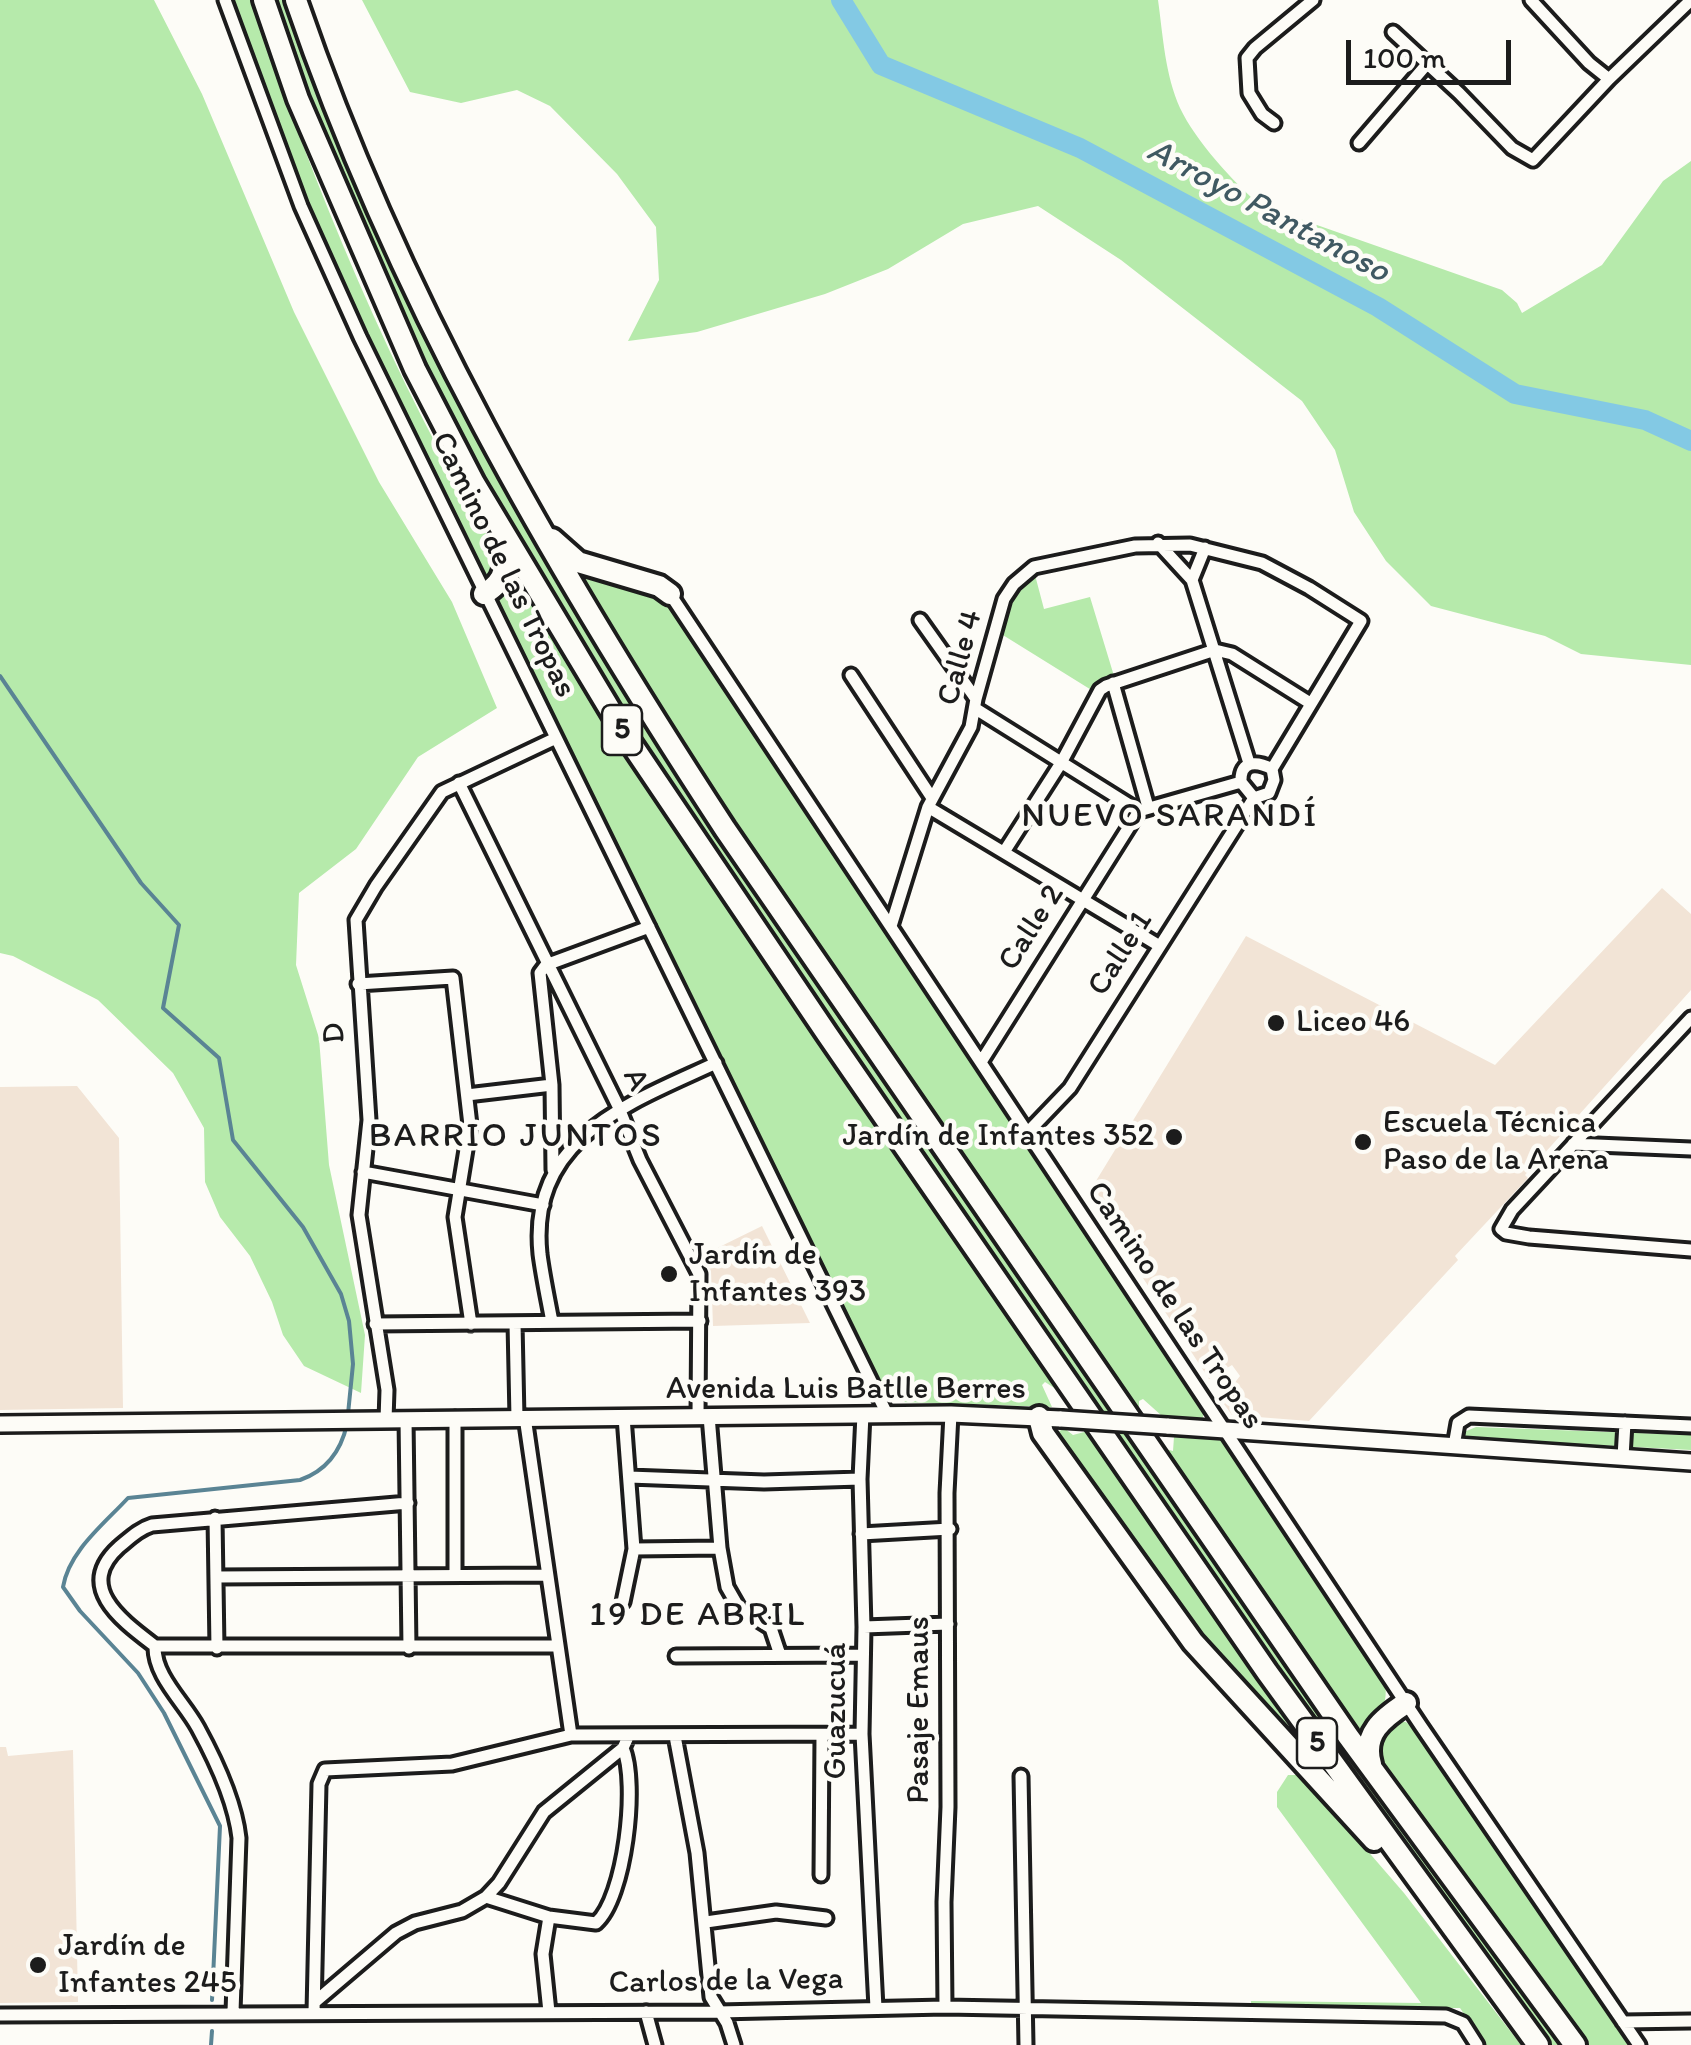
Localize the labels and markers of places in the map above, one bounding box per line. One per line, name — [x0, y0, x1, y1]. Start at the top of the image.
place label: Liceo 46 — [1296, 1004, 1410, 1042]
marker: Liceo 46 — [1265, 1012, 1287, 1034]
place label: Escuela Técnica Paso de la Arena — [1383, 1105, 1609, 1180]
place label: Jardín de Infantes 352 — [842, 1118, 1154, 1156]
marker: Jardín de Infantes 352 — [1163, 1126, 1185, 1148]
marker: Escuela Técnica Paso de la Arena — [1352, 1131, 1374, 1153]
place label: Jardín de Infantes 393 — [689, 1237, 866, 1312]
marker: Jardín de Infantes 393 — [658, 1263, 680, 1285]
place label: Jardín de Infantes 245 — [58, 1928, 236, 2003]
marker: Jardín de Infantes 245 — [27, 1954, 49, 1976]

